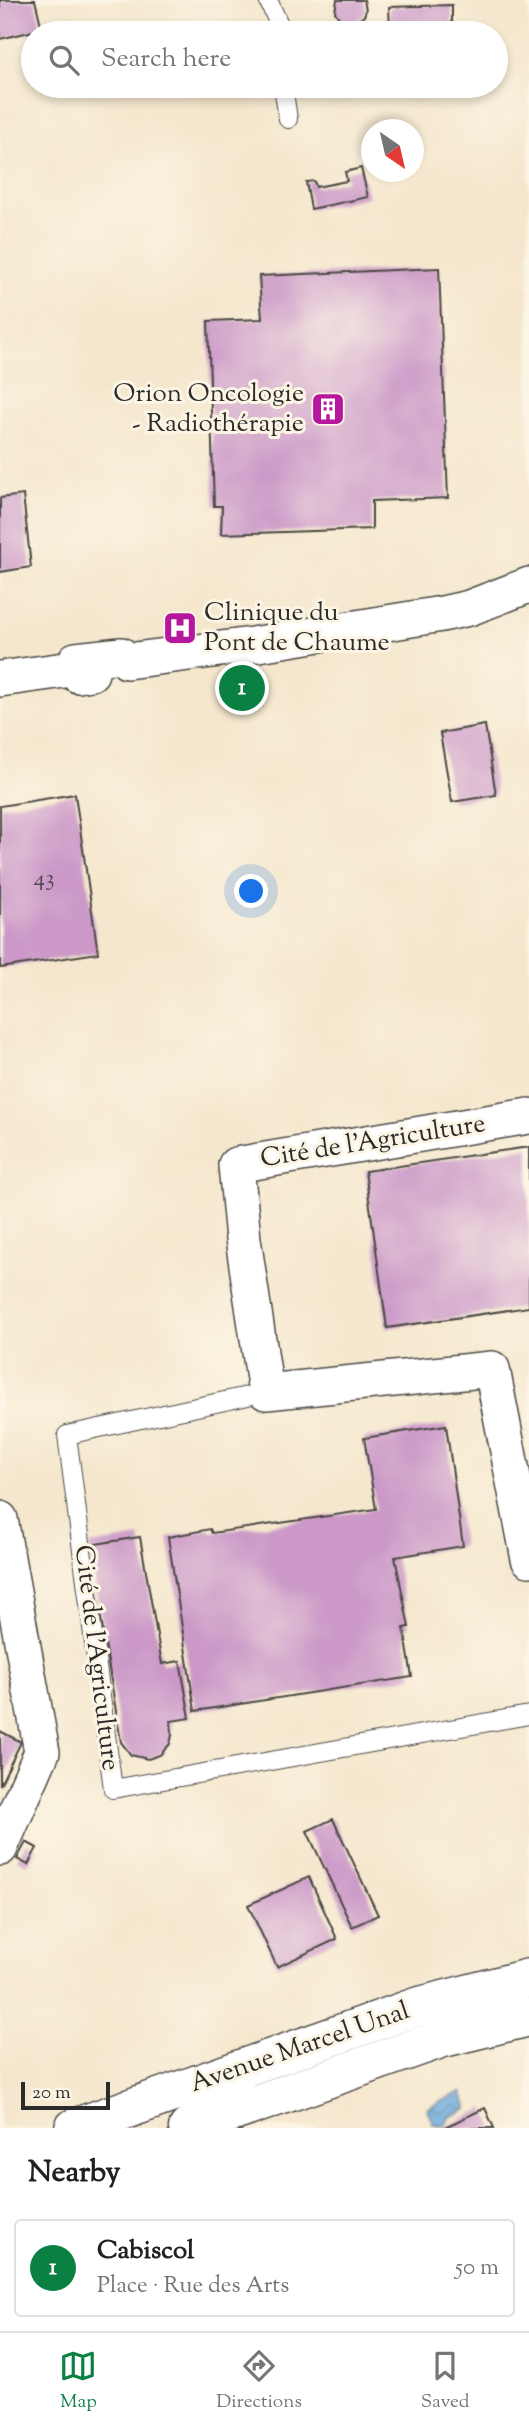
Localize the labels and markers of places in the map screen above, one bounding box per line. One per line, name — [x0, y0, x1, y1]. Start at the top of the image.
place label: Orion Oncologie - Radiothérapie — [113, 376, 304, 443]
building icon: Orion Oncologie - Radiothérapie — [309, 390, 347, 428]
place label: Clinique du Pont de Chaume — [204, 595, 390, 662]
hospital icon: Clinique du Pont de Chaume — [161, 609, 199, 647]
pin: 1 — [219, 662, 265, 714]

